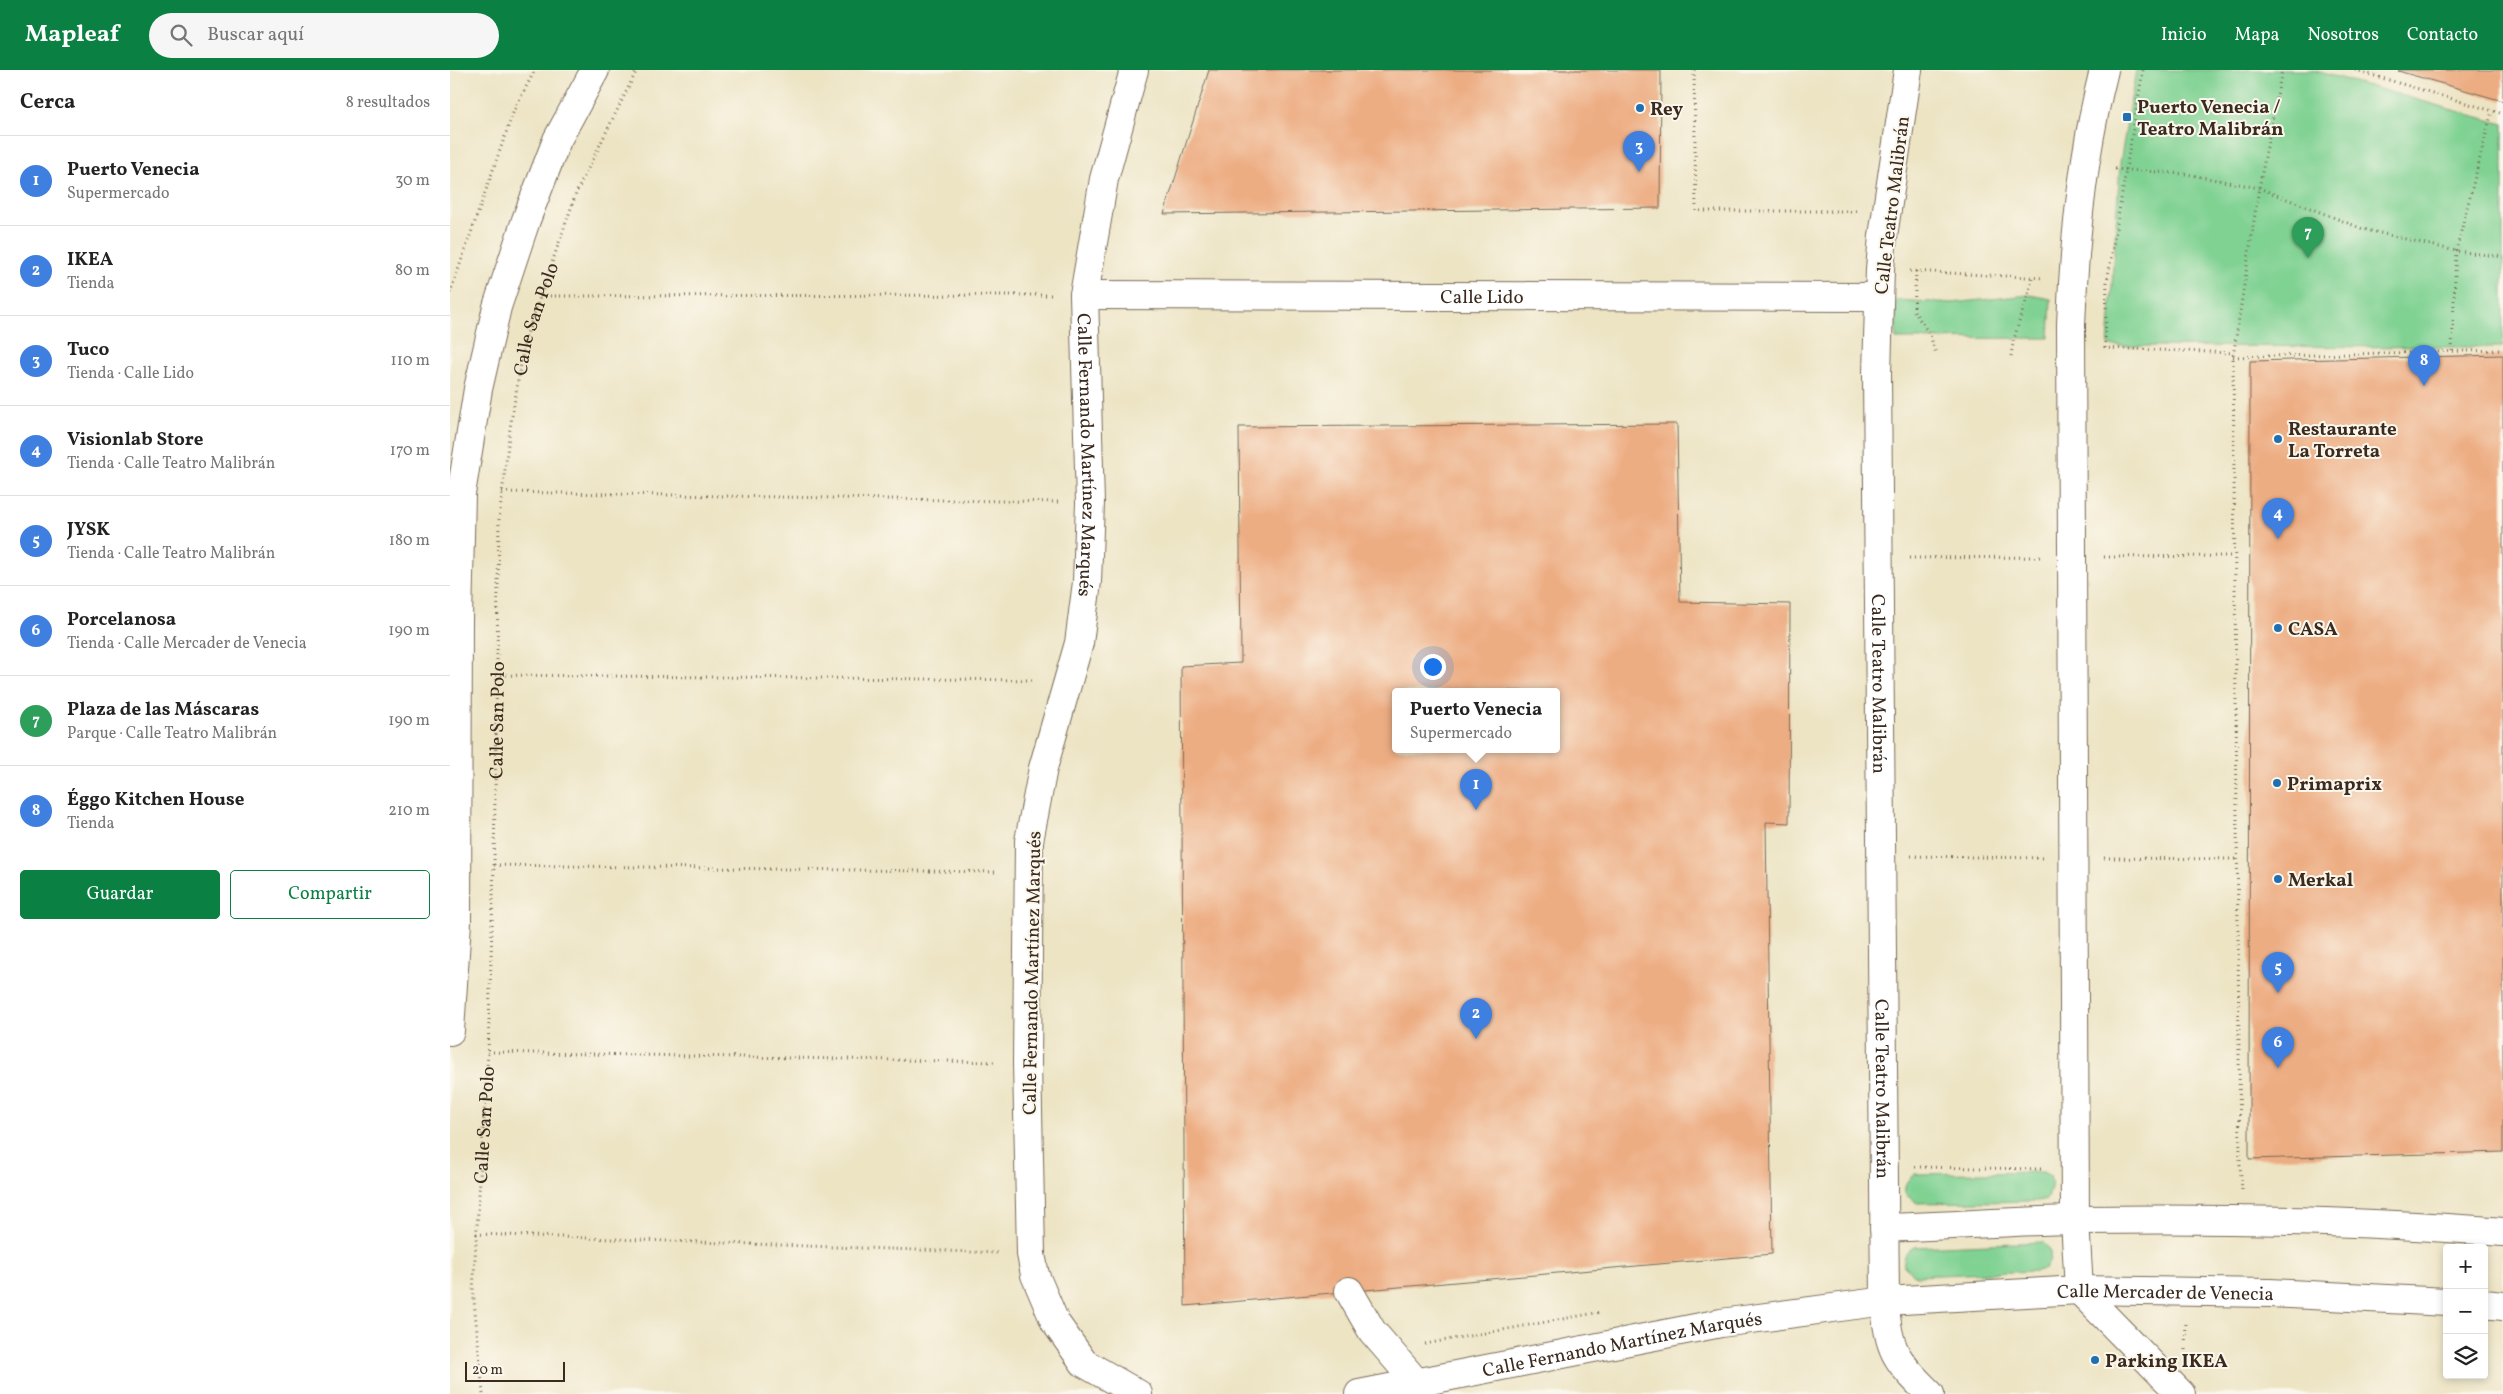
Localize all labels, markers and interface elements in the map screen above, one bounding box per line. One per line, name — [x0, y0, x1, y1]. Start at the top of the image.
search box — [149, 13, 499, 58]
text: Mapleaf — [25, 18, 119, 52]
icon: search — [167, 21, 195, 49]
text: Buscar aquí — [207, 22, 304, 48]
text: Inicio — [2161, 23, 2207, 48]
text: Mapa — [2235, 23, 2280, 48]
text: Nosotros — [2308, 23, 2379, 48]
text: Contacto — [2407, 23, 2478, 48]
text: Cerca — [20, 88, 75, 117]
text: 8 resultados — [346, 92, 430, 114]
place label: Puerto Venecia / Teatro Malibrán — [2137, 95, 2284, 143]
place label: Rey — [1650, 97, 1683, 123]
marker: Rey — [1634, 102, 1646, 114]
marker: Puerto Venecia / Teatro Malibrán — [2121, 111, 2133, 123]
street label: Calle Teatro Malibrán — [1869, 114, 1917, 296]
pin: 3 — [1623, 131, 1655, 172]
text: Puerto Venecia — [67, 157, 200, 183]
text: 1 — [33, 170, 39, 192]
text: 30 m — [395, 170, 430, 192]
text: Supermercado — [67, 183, 169, 205]
pin: 7 — [2292, 217, 2324, 258]
text: IKEA — [67, 247, 113, 273]
street label: Calle San Polo — [508, 259, 566, 378]
text: 2 — [32, 260, 40, 282]
text: 80 m — [395, 260, 430, 282]
text: Tienda — [67, 273, 115, 295]
street label: Calle Lido — [1440, 285, 1524, 311]
street label: Calle Fernando Martínez Marqués — [1070, 313, 1101, 599]
text: Tuco — [67, 337, 109, 363]
pin: 8 — [2408, 345, 2440, 386]
text: 3 — [32, 350, 40, 372]
text: 110 m — [391, 350, 430, 372]
text: Tienda · Calle Lido — [67, 363, 194, 385]
place label: Restaurante La Torreta — [2288, 417, 2397, 465]
text: Visionlab Store — [67, 427, 204, 453]
marker: Restaurante La Torreta — [2272, 433, 2284, 445]
text: 4 — [31, 440, 41, 462]
text: 170 m — [390, 440, 430, 462]
text: Tienda · Calle Teatro Malibrán — [67, 453, 275, 475]
pin: 4 — [2262, 498, 2294, 539]
text: JYSK — [67, 517, 110, 543]
text: 5 — [32, 530, 40, 552]
text: 180 m — [389, 530, 430, 552]
text: Tienda · Calle Teatro Malibrán — [67, 543, 275, 565]
street label: Calle Teatro Malibrán — [1864, 594, 1891, 774]
text: Porcelanosa — [67, 607, 176, 633]
place label: CASA — [2288, 617, 2338, 643]
text: 6 — [32, 620, 40, 642]
text: 190 m — [388, 620, 430, 642]
marker: CASA — [2272, 622, 2284, 634]
text: Tienda · Calle Mercader de Venecia — [67, 633, 307, 655]
your location — [1420, 654, 1446, 680]
street label: Calle San Polo — [484, 661, 512, 779]
popup — [1392, 688, 1560, 753]
text: Plaza de las Máscaras — [67, 697, 259, 723]
text: Puerto Venecia — [1410, 697, 1542, 723]
text: 7 — [32, 710, 40, 732]
text: 190 m — [388, 710, 430, 732]
text: Parque · Calle Teatro Malibrán — [67, 723, 277, 745]
text: Supermercado — [1410, 723, 1512, 745]
pin: 1 — [1460, 769, 1492, 810]
place label: Primaprix — [2287, 772, 2382, 798]
marker: Primaprix — [2271, 777, 2283, 789]
text: Éggo Kitchen House — [67, 787, 244, 813]
text: 8 — [32, 800, 40, 822]
text: 210 m — [388, 800, 430, 822]
text: Tienda — [67, 813, 115, 835]
street label: Calle Fernando Martínez Marqués — [1018, 831, 1048, 1115]
place label: Merkal — [2288, 868, 2353, 894]
button: Guardar — [20, 870, 220, 919]
button: Compartir — [230, 870, 430, 919]
marker: Merkal — [2272, 873, 2284, 885]
pin: 5 — [2262, 952, 2294, 993]
pin: 2 — [1460, 998, 1492, 1039]
street label: Calle Teatro Malibrán — [1867, 999, 1895, 1179]
pin: 6 — [2262, 1027, 2294, 1068]
street label: Calle San Polo — [469, 1065, 502, 1184]
map controls — [2443, 1244, 2488, 1379]
button: + — [2443, 1244, 2488, 1289]
street label: Calle Mercader de Venecia — [2056, 1279, 2274, 1308]
button: − — [2443, 1289, 2488, 1334]
street label: Calle Fernando Martínez Marqués — [1480, 1307, 1764, 1384]
button: layers — [2443, 1334, 2488, 1379]
place label: Parking IKEA — [2105, 1349, 2228, 1375]
marker: Parking IKEA — [2089, 1354, 2101, 1366]
scale bar — [465, 1359, 565, 1382]
text: 20 m — [472, 1361, 503, 1380]

